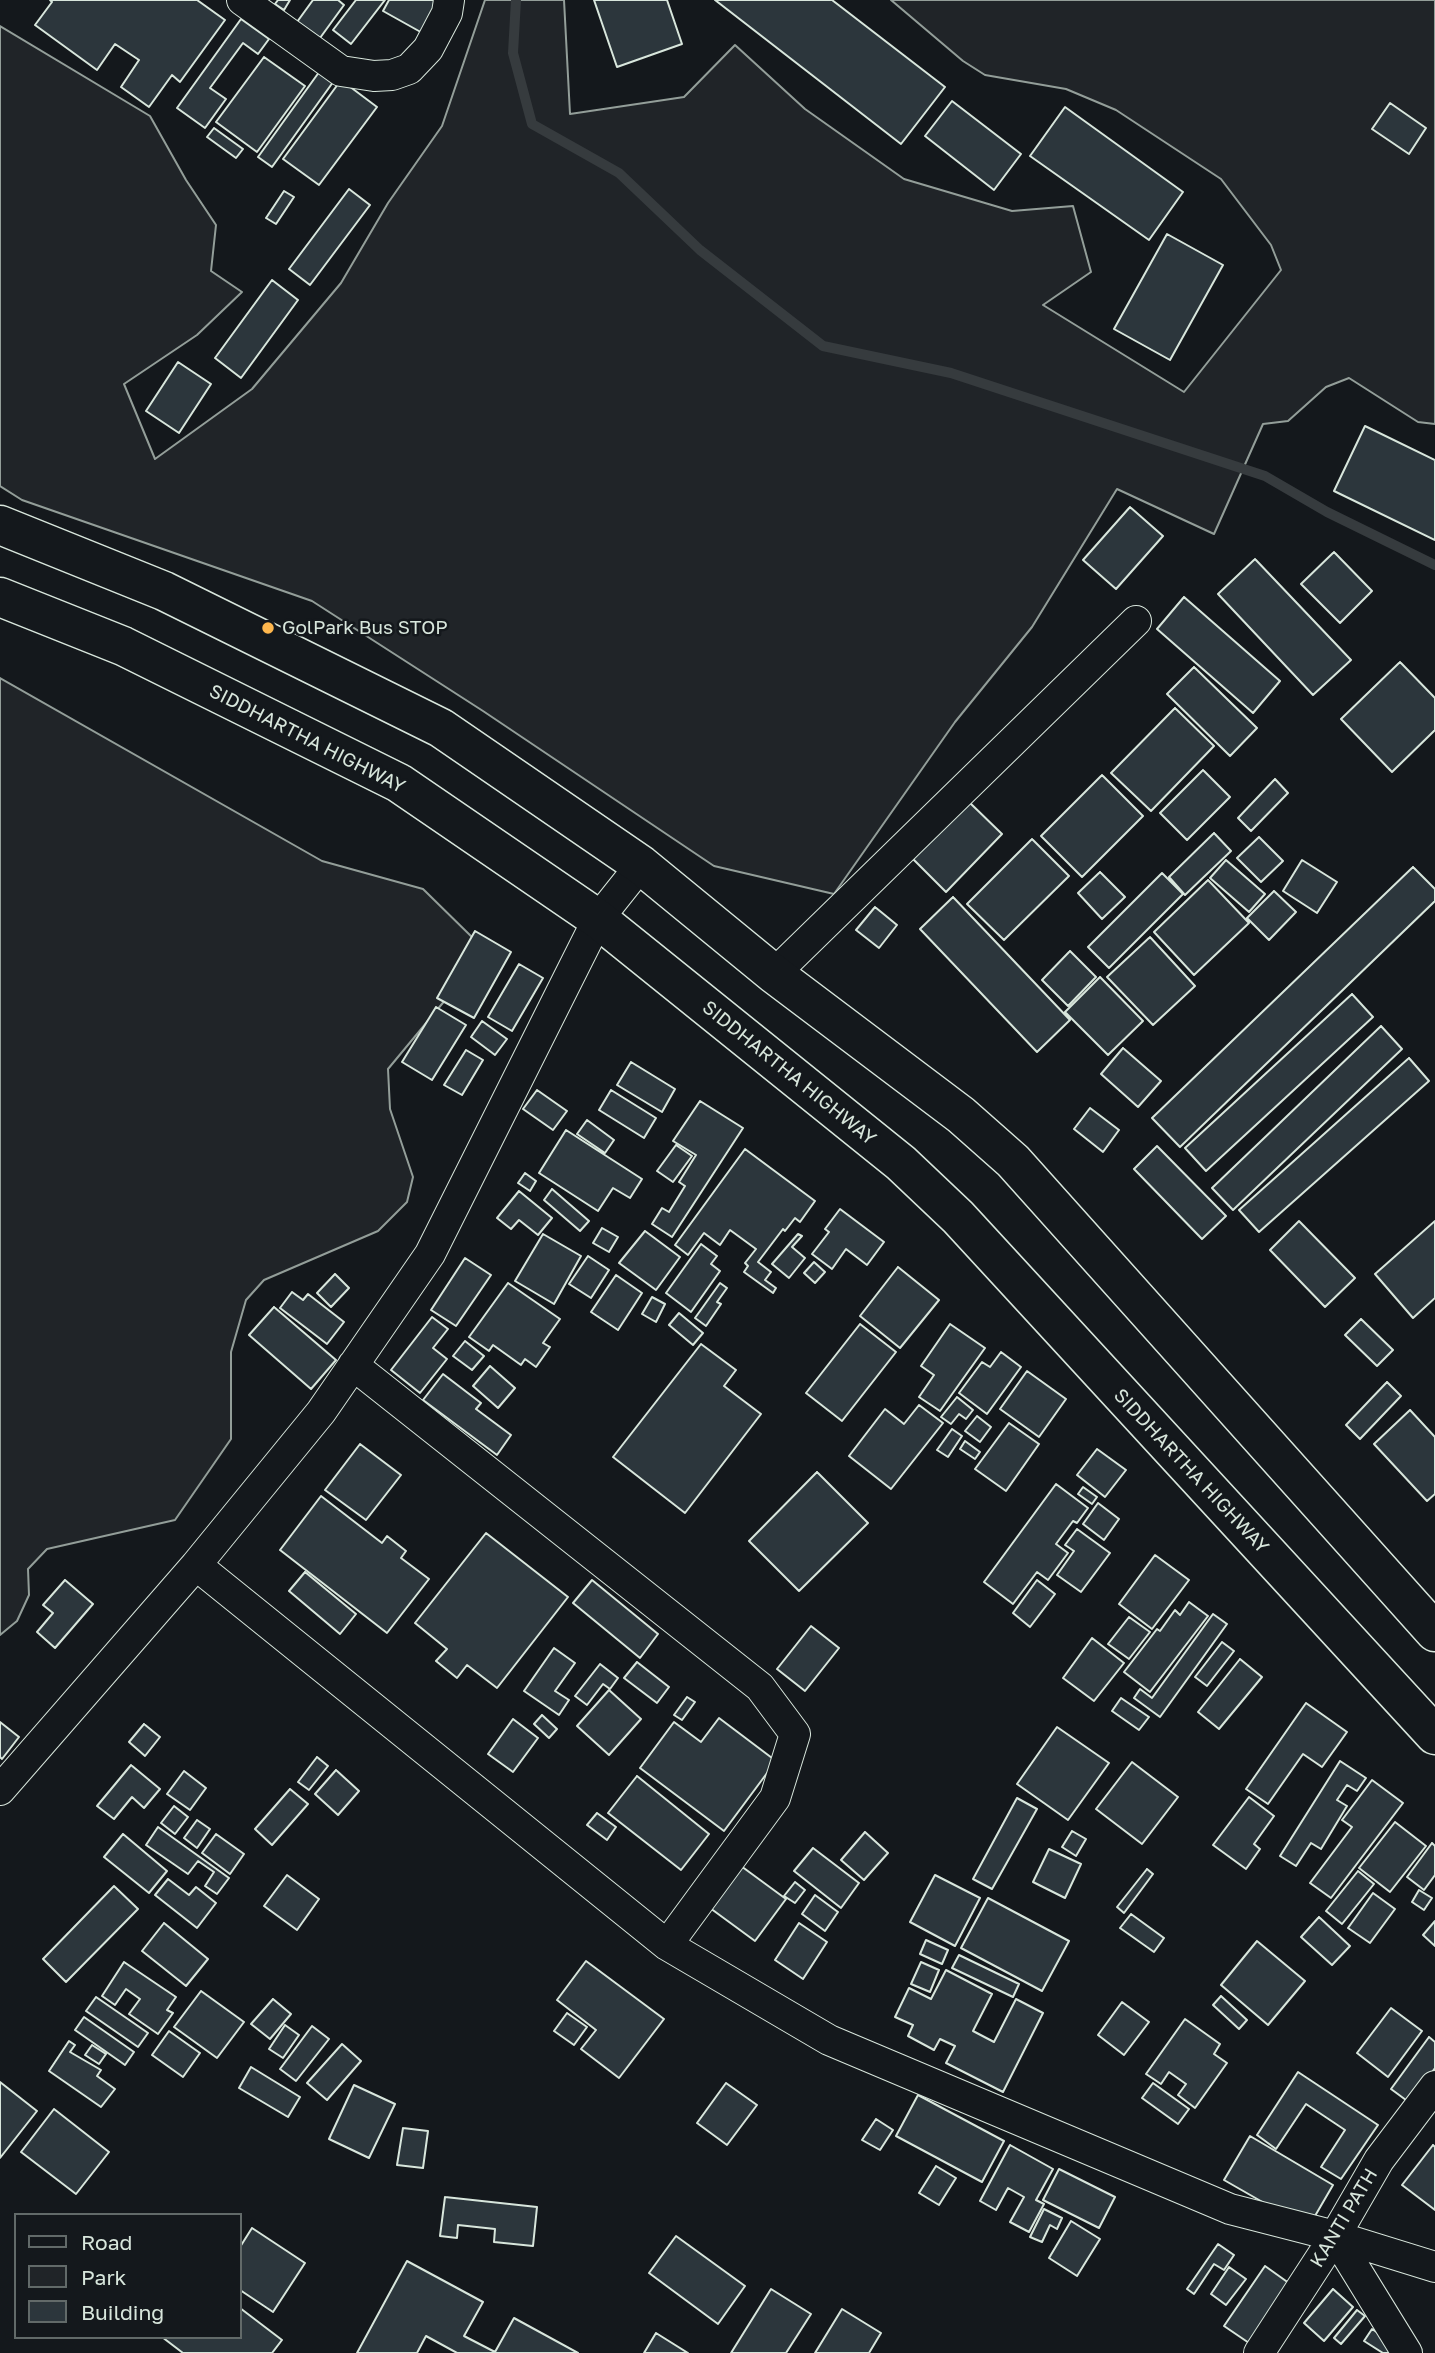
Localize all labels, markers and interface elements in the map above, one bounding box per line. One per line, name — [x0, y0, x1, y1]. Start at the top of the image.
place label: GolPark Bus STOP — [282, 617, 448, 639]
marker: GolPark Bus STOP — [260, 620, 276, 636]
street label: SIDDHARTHA HIGHWAY — [205, 680, 409, 798]
street label: SIDDHARTHA HIGHWAY — [698, 996, 880, 1150]
street label: SIDDHARTHA HIGHWAY — [1109, 1384, 1273, 1558]
street label: KANTI PATH — [1306, 2164, 1382, 2272]
legend — [14, 2213, 242, 2339]
text: Road — [81, 2229, 132, 2255]
text: Park — [81, 2264, 126, 2290]
text: Building — [81, 2299, 164, 2325]

